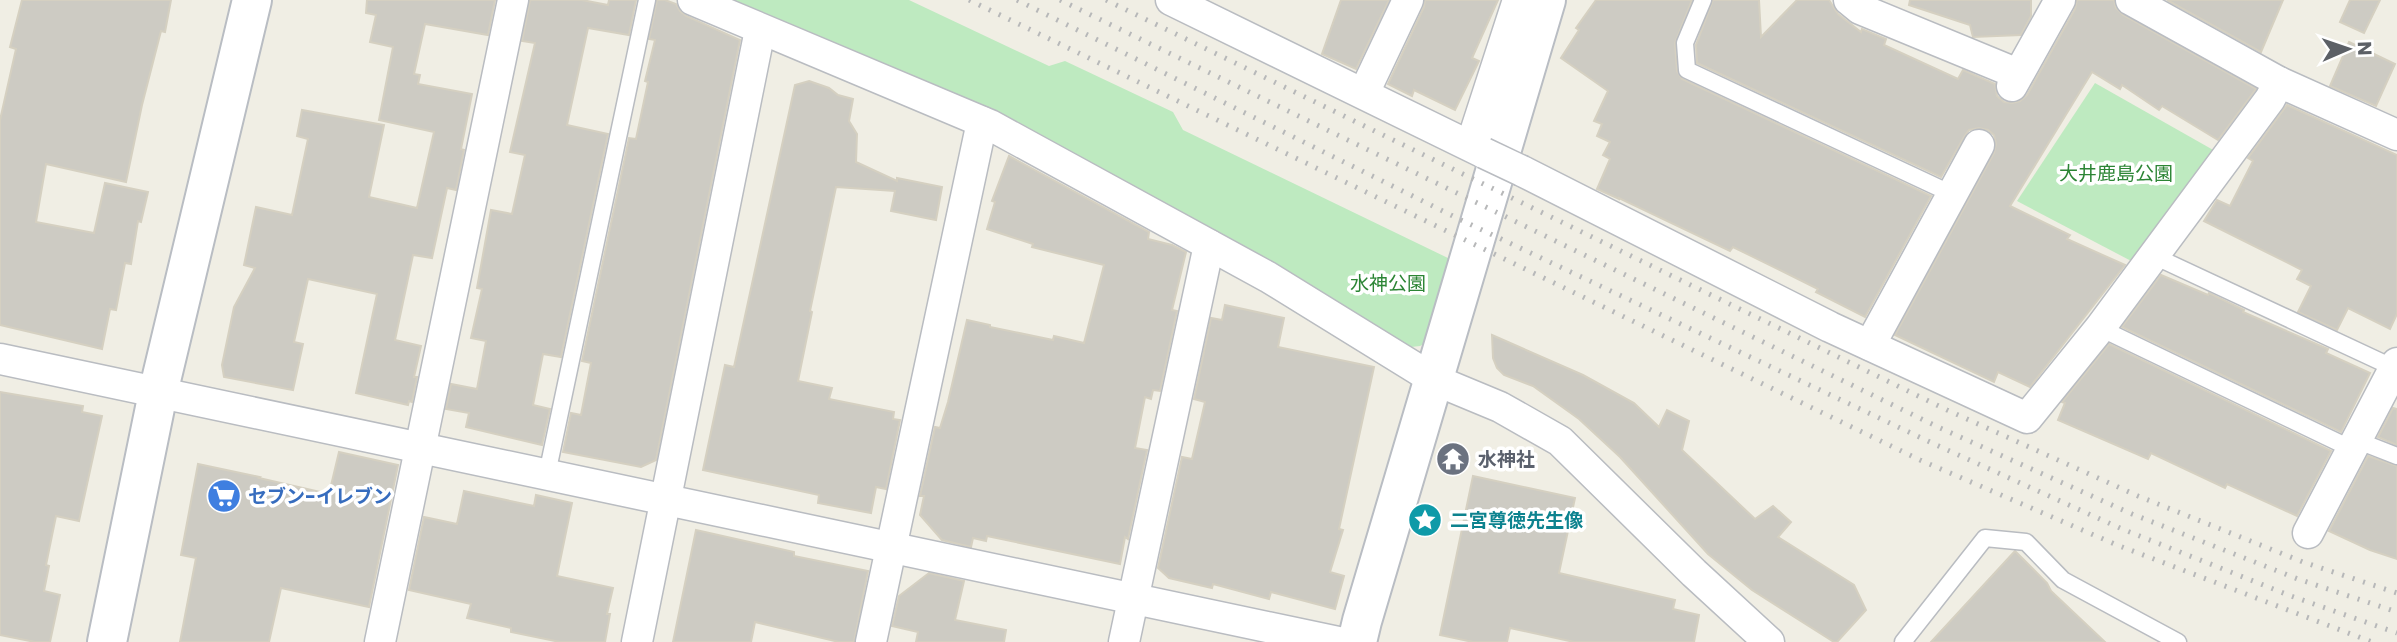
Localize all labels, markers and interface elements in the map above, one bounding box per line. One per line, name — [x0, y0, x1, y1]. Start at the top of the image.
north arrow — [2313, 14, 2383, 84]
text: N — [2351, 41, 2378, 56]
park label: 大井鹿島公園 — [2059, 160, 2173, 187]
park label: 水神公園 — [1350, 270, 1426, 297]
temple icon: 水神社 — [1434, 440, 1472, 478]
place label: 水神社 — [1478, 446, 1535, 473]
supermarket icon: セブン-イレブン — [205, 477, 243, 515]
place label: セブン-イレブン — [248, 483, 392, 510]
place icon: 二宮尊徳先生像 — [1406, 501, 1444, 539]
place label: 二宮尊徳先生像 — [1450, 507, 1583, 534]

